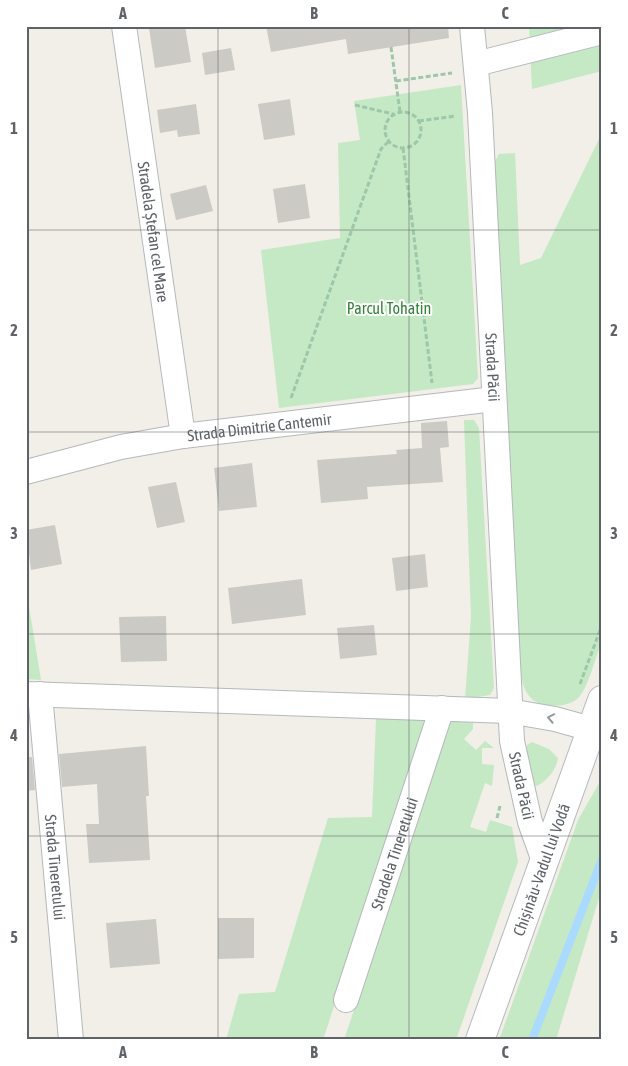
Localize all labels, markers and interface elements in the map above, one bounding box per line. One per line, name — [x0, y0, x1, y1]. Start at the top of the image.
text: A — [118, 4, 127, 22]
text: B — [310, 4, 318, 22]
text: C — [501, 4, 509, 22]
text: 1 — [10, 119, 18, 137]
text: 1 — [610, 119, 618, 137]
street label: Stradela Ștefan cel Mare — [135, 160, 173, 303]
park label: Parcul Tohatin — [347, 299, 431, 317]
text: 2 — [10, 321, 18, 339]
text: 2 — [610, 321, 618, 339]
street label: Strada Păcii — [482, 333, 504, 402]
street label: Strada Dimitrie Cantemir — [186, 409, 333, 444]
text: 3 — [10, 524, 18, 542]
text: 3 — [610, 524, 618, 542]
one-way arrow — [546, 713, 555, 724]
text: 4 — [9, 726, 18, 744]
text: 4 — [609, 726, 618, 744]
street label: Strada Păcii — [506, 750, 538, 821]
street label: Stradela Tineretului — [367, 795, 421, 912]
street label: Chișinău-Vadul lui Vodă — [509, 801, 573, 938]
street label: Strada Tineretului — [42, 814, 69, 921]
text: 5 — [10, 928, 18, 946]
text: 5 — [610, 928, 618, 946]
text: A — [118, 1043, 127, 1061]
text: B — [310, 1043, 318, 1061]
text: C — [501, 1043, 509, 1061]

